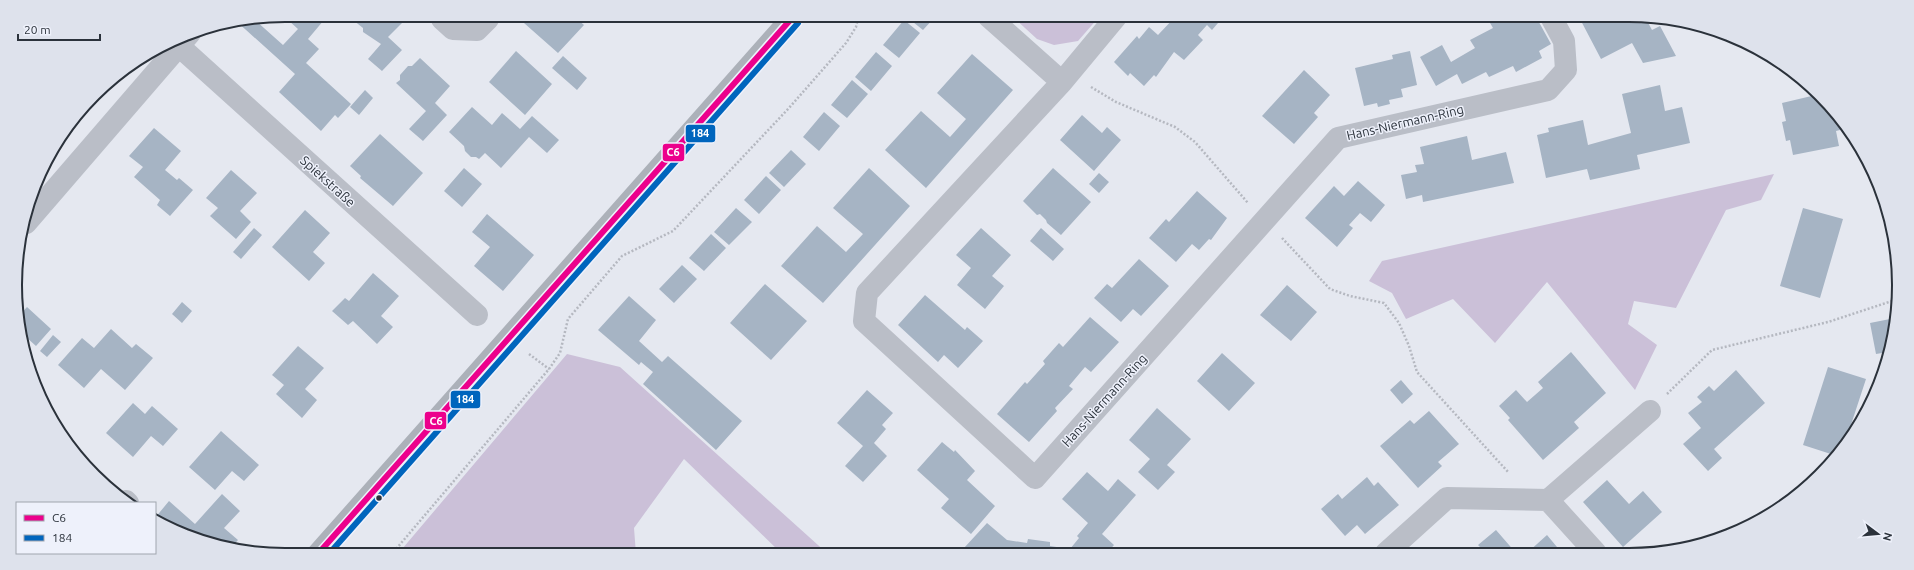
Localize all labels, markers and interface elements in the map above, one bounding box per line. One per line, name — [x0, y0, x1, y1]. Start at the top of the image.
scale bar — [18, 16, 100, 42]
text: 20 m — [24, 23, 51, 36]
street label: Hans-Niermann-Ring — [1345, 102, 1465, 142]
line badge: 184 — [685, 124, 716, 143]
text: 184 — [691, 127, 709, 139]
line badge: C6 — [662, 143, 685, 162]
text: C6 — [666, 146, 680, 158]
street label: Spiekstraße — [298, 153, 358, 209]
street label: Hans-Niermann-Ring — [1059, 351, 1149, 449]
line badge: 184 — [450, 390, 481, 409]
text: 184 — [456, 393, 474, 405]
line badge: C6 — [424, 411, 447, 430]
text: C6 — [429, 415, 443, 427]
unlabelled marker — [374, 493, 384, 503]
legend — [16, 502, 156, 554]
text: C6 — [52, 511, 66, 524]
north arrow — [1858, 514, 1898, 554]
text: 184 — [52, 531, 73, 544]
text: N — [1881, 531, 1895, 542]

